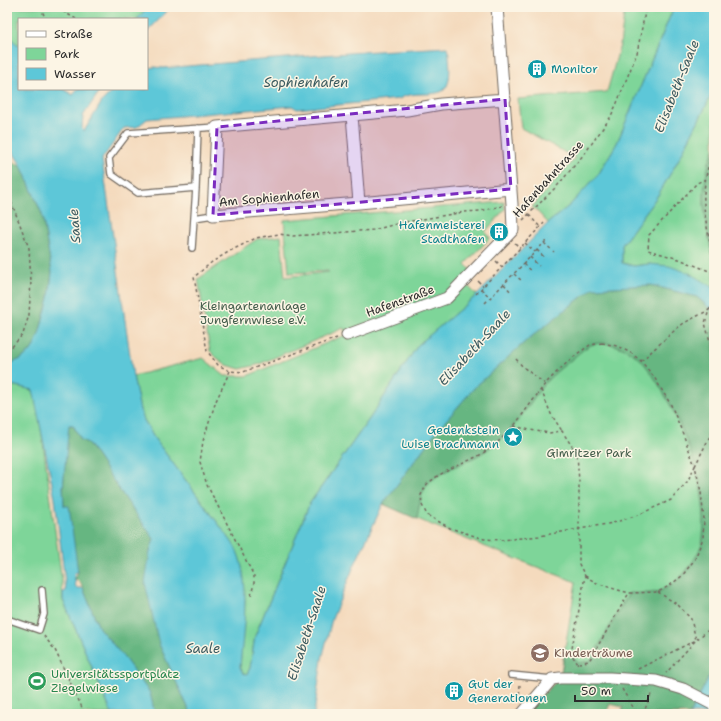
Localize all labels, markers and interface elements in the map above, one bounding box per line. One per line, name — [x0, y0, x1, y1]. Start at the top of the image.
legend — [18, 18, 148, 90]
text: Straße — [54, 26, 93, 42]
water label: Elisabeth-Saale — [650, 37, 703, 135]
text: Park — [54, 46, 80, 62]
building icon: Monitor — [526, 58, 548, 80]
place label: Monitor — [551, 61, 598, 77]
text: Wasser — [54, 66, 96, 82]
water label: Sophienhafen — [264, 74, 348, 91]
street label: Hafenbahntrasse — [509, 137, 587, 221]
street label: Am Sophienhafen — [218, 186, 320, 210]
water label: Saale — [65, 208, 84, 244]
place label: Hafenmeisterei Stadthafen — [399, 217, 485, 247]
building icon: Hafenmeisterei Stadthafen — [488, 221, 510, 243]
street label: Hafenstraße — [364, 281, 437, 321]
park label: Kleingartenanlage Jungfernwiese e.V. — [200, 298, 307, 328]
water label: Elisabeth-Saale — [434, 305, 514, 389]
place label: Gedenkstein Luise Brachmann — [401, 422, 499, 452]
place icon: Gedenkstein Luise Brachmann — [502, 426, 524, 448]
park label: Gimritzer Park — [546, 445, 632, 461]
water label: Elisabeth-Saale — [283, 584, 330, 683]
water label: Saale — [186, 640, 220, 657]
school or university icon: Kinderträume — [529, 642, 551, 664]
place label: Kinderträume — [554, 645, 633, 661]
place label: Universitätssportplatz Ziegelwiese — [51, 666, 180, 696]
sports icon: Universitätssportplatz Ziegelwiese — [26, 670, 48, 692]
place label: Gut der Generationen — [468, 676, 547, 706]
scale bar — [575, 677, 648, 703]
building icon: Gut der Generationen — [443, 680, 465, 702]
text: 50 m — [581, 683, 611, 699]

